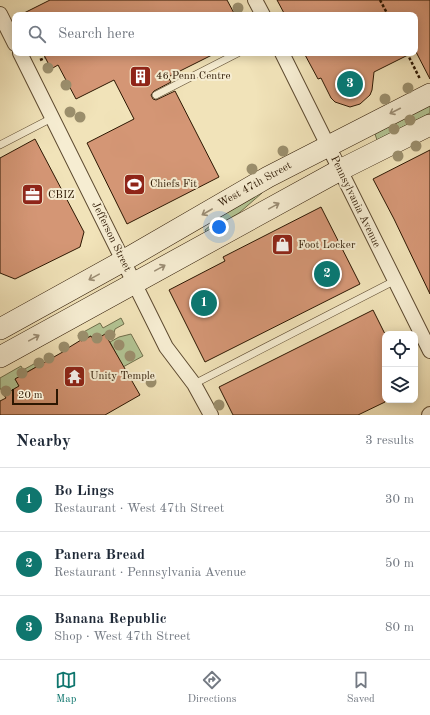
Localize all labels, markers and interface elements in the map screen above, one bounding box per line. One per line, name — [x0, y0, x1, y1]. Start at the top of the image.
search box — [12, 12, 418, 56]
icon: search — [26, 23, 48, 45]
text: Search here — [58, 27, 135, 42]
building icon: 46 Penn Centre — [128, 63, 154, 89]
pin: 3 — [337, 69, 363, 99]
place label: 46 Penn Centre — [156, 71, 231, 82]
one-way arrow — [389, 108, 401, 116]
street label: Pennsylvania Avenue — [328, 154, 382, 250]
street label: West 47th Street — [216, 160, 294, 210]
sports icon: Chiefs Fit — [121, 171, 147, 197]
place label: Chiefs Fit — [150, 179, 197, 190]
office icon: CBIZ — [19, 182, 45, 208]
place label: CBIZ — [48, 190, 74, 201]
street label: Jefferson Street — [89, 200, 133, 274]
one-way arrow — [268, 202, 280, 209]
one-way arrow — [201, 209, 213, 217]
your location — [209, 217, 229, 237]
shop icon: Foot Locker — [270, 232, 296, 258]
place label: Foot Locker — [298, 240, 356, 251]
pin: 2 — [314, 259, 340, 289]
one-way arrow — [154, 264, 166, 272]
one-way arrow — [88, 274, 100, 282]
pin: 1 — [191, 288, 217, 318]
map controls — [382, 331, 418, 403]
button: locate — [382, 331, 418, 367]
one-way arrow — [28, 334, 40, 341]
temple icon: Unity Temple — [62, 363, 88, 389]
button: layers — [382, 367, 418, 403]
place label: Unity Temple — [90, 371, 155, 382]
scale bar — [12, 387, 58, 406]
text: 20 m — [18, 390, 43, 401]
text: Nearby — [16, 433, 71, 450]
text: 3 results — [365, 434, 414, 447]
text: Bo Lings — [54, 484, 114, 499]
text: 1 — [25, 493, 33, 506]
text: 30 m — [385, 493, 414, 506]
text: Restaurant · West 47th Street — [54, 502, 224, 515]
text: Panera Bread — [54, 548, 145, 563]
text: 2 — [25, 557, 33, 570]
text: 50 m — [385, 557, 414, 570]
text: Restaurant · Pennsylvania Avenue — [54, 566, 246, 579]
text: Banana Republic — [54, 612, 167, 627]
text: 3 — [25, 621, 33, 634]
text: 80 m — [385, 621, 414, 634]
text: Shop · West 47th Street — [54, 630, 190, 643]
tab: Map — [55, 669, 77, 707]
tab: Directions — [188, 669, 236, 707]
tab: Saved — [347, 669, 375, 707]

